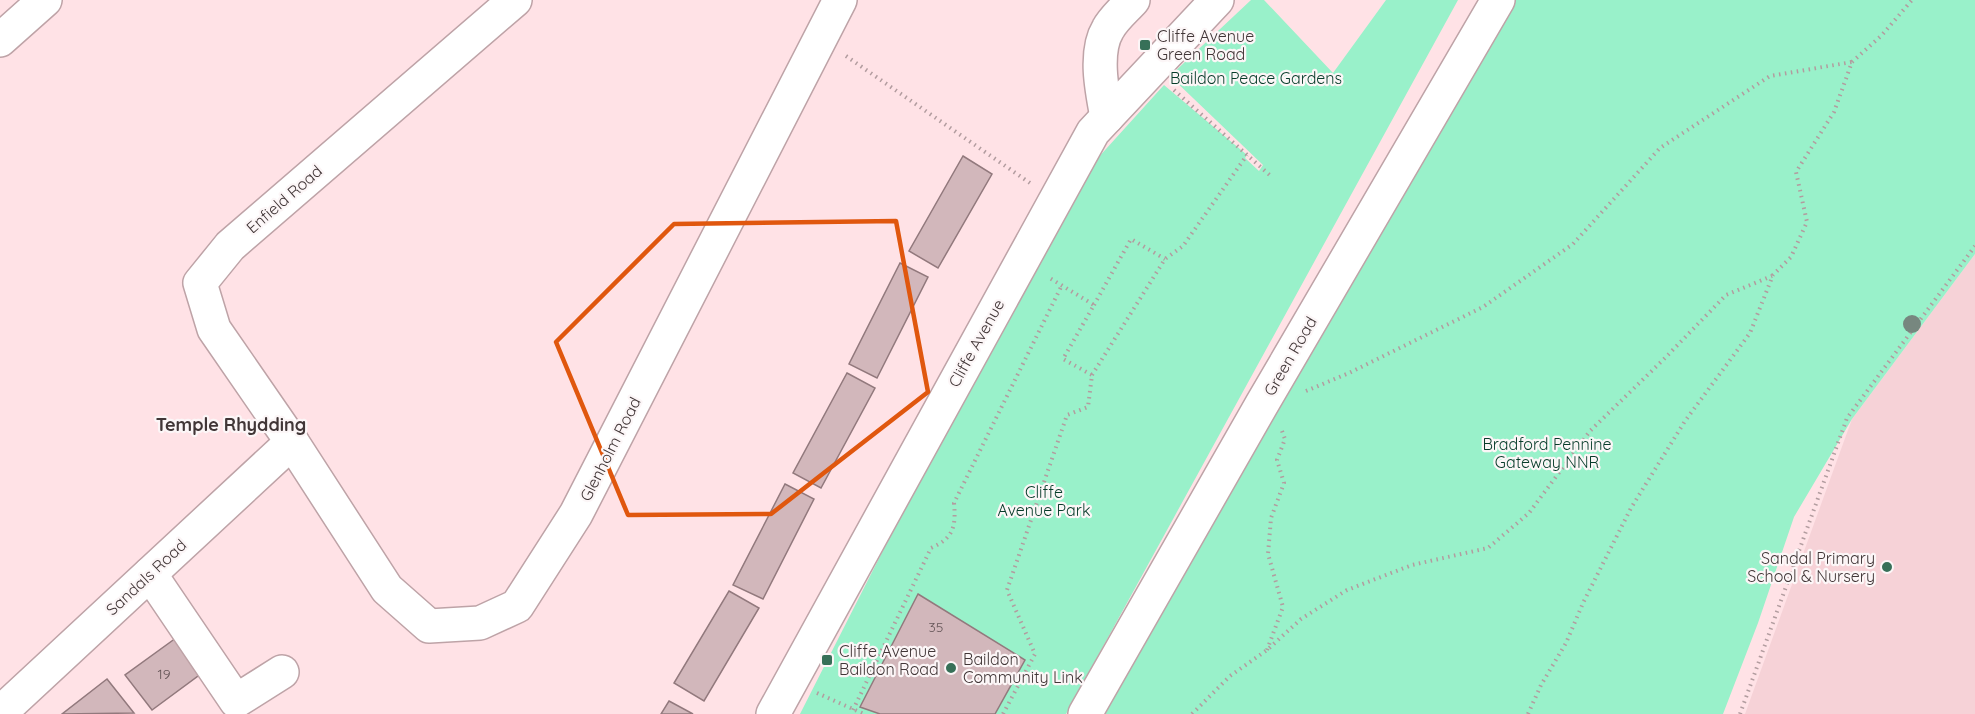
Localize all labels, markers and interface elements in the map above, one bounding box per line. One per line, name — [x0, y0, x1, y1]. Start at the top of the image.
place label: Cliffe Avenue Green Road — [1157, 26, 1254, 64]
marker: Cliffe Avenue Green Road — [1138, 38, 1152, 52]
park label: Baildon Peace Gardens — [1170, 68, 1342, 88]
street label: Enfield Road — [242, 161, 326, 237]
street label: Cliffe Avenue — [944, 296, 1008, 390]
street label: Green Road — [1259, 313, 1321, 399]
street label: Glenholm Road — [575, 394, 645, 504]
district label: Temple Rhydding — [156, 413, 306, 436]
park label: Bradford Pennine Gateway NNR — [1482, 434, 1612, 472]
park label: Cliffe Avenue Park — [998, 482, 1090, 520]
street label: Sandals Road — [102, 535, 190, 619]
place label: Sandal Primary School & Nursery — [1747, 548, 1875, 586]
marker: Sandal Primary School & Nursery — [1880, 560, 1894, 574]
house number: 35 — [929, 618, 943, 636]
place label: Cliffe Avenue Baildon Road — [839, 641, 939, 679]
place label: Baildon Community Link — [963, 649, 1083, 687]
marker: Cliffe Avenue Baildon Road — [820, 653, 834, 667]
marker: Baildon Community Link — [944, 661, 958, 675]
house number: 19 — [158, 665, 171, 683]

